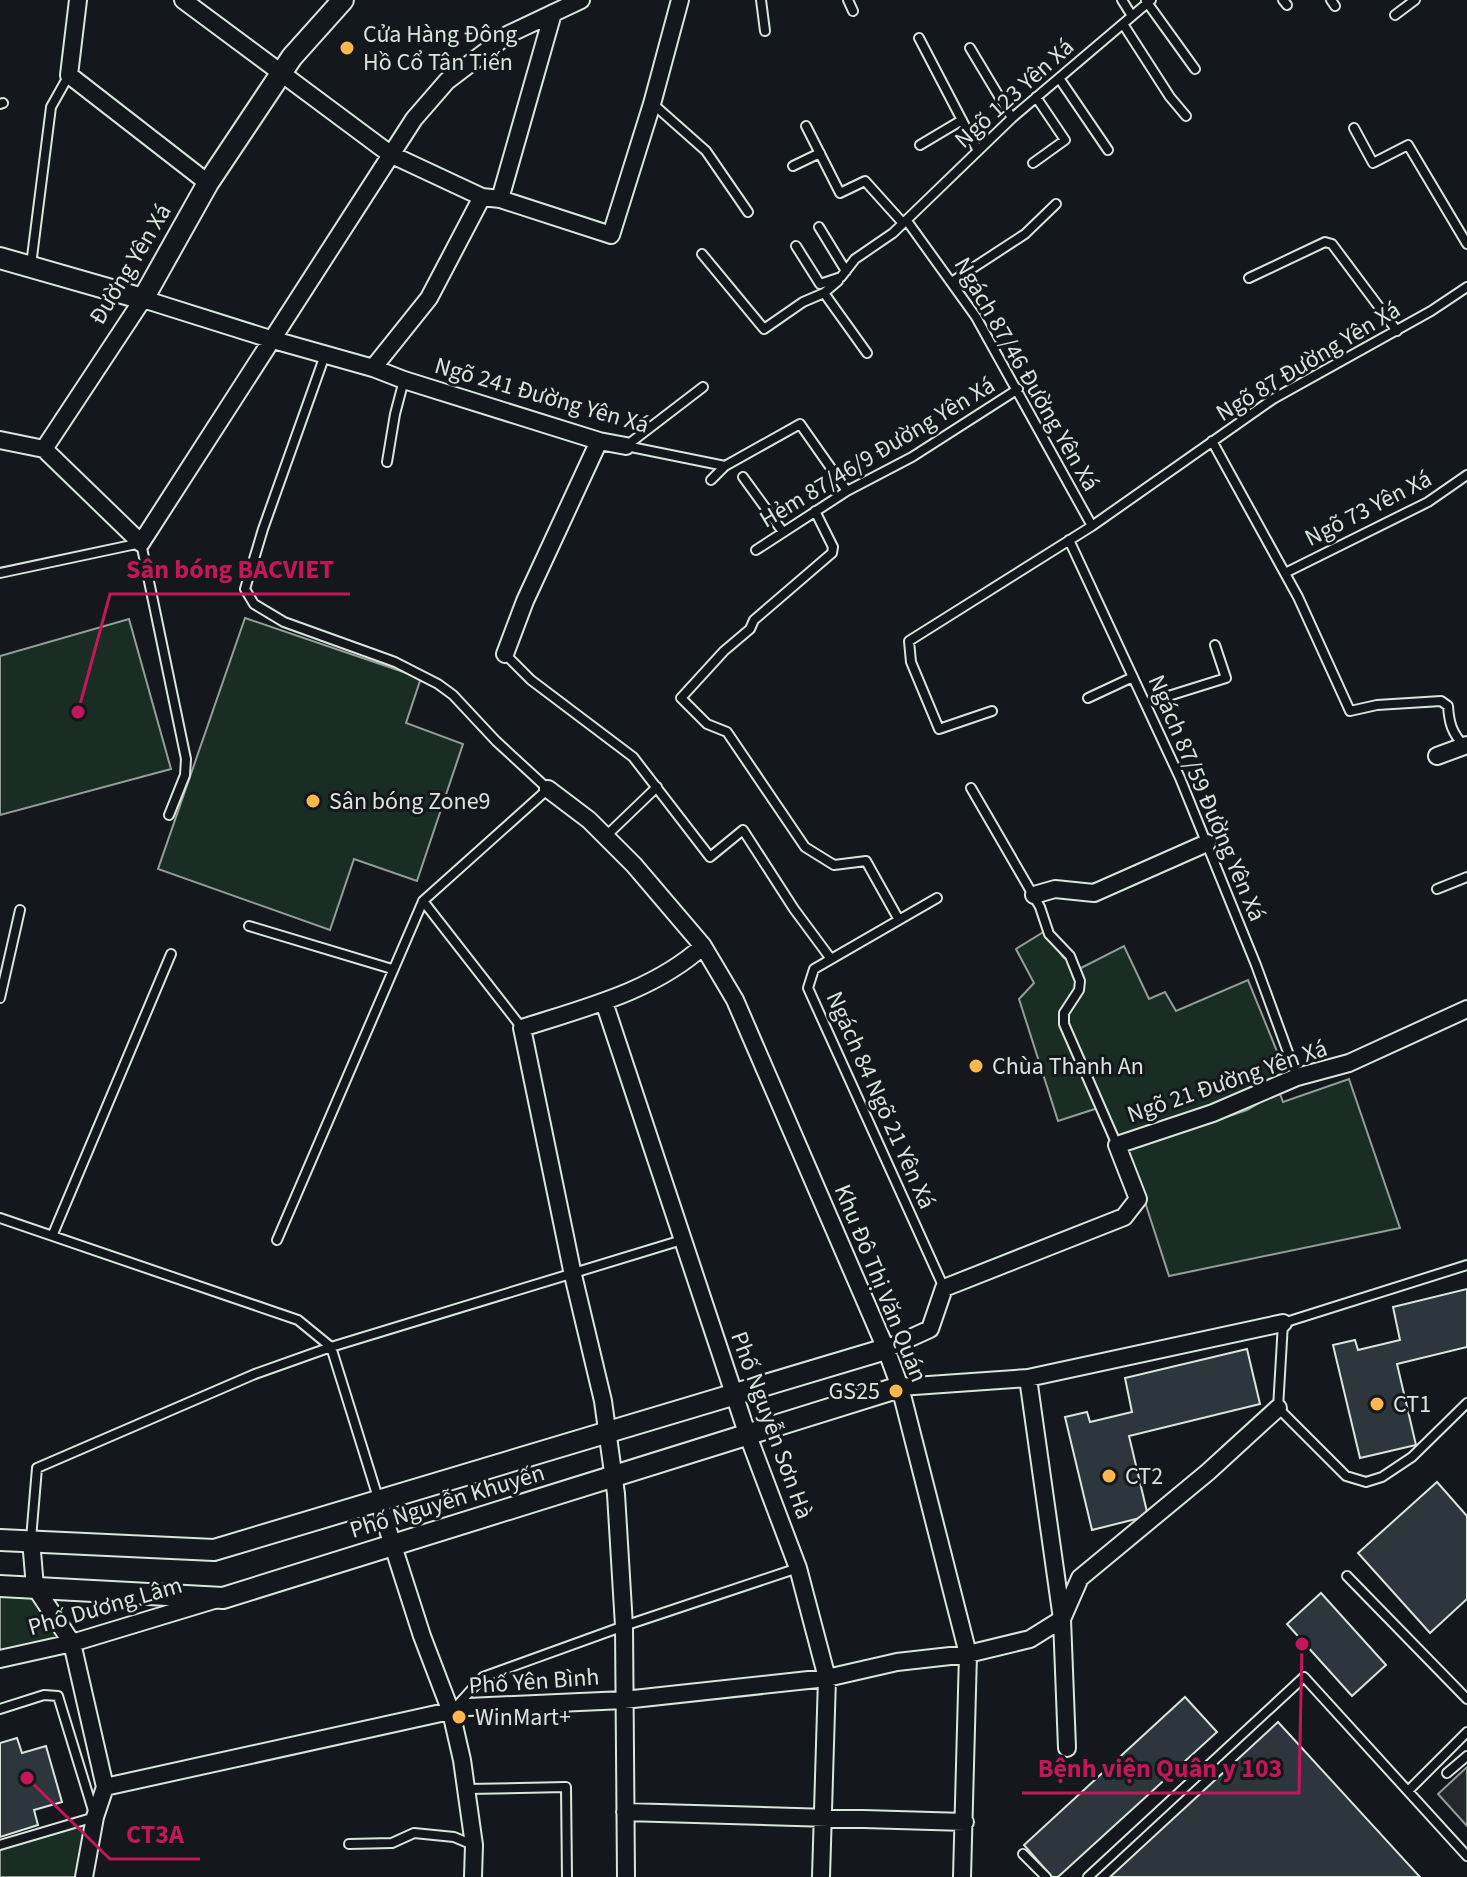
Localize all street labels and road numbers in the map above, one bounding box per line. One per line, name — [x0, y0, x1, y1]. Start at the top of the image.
street label: Ngõ 123 Yên Xá — [947, 30, 1082, 157]
street label: Đường Yên Xá — [80, 197, 180, 331]
street label: Ngách 87/46 Đường Yên Xá — [945, 251, 1108, 498]
street label: Ngõ 87 Đường Yên Xá — [1209, 292, 1407, 430]
street label: Ngõ 241 Đường Yên Xá — [431, 348, 653, 443]
street label: Hẻm 87/46/9 Đường Yên Xá — [753, 368, 1002, 537]
street label: Ngõ 73 Yên Xá — [1299, 461, 1438, 555]
street label: Ngách 87/59 Đường Yên Xá — [1139, 669, 1274, 927]
street label: Ngách 84 Ngõ 21 Yên Xá — [817, 986, 944, 1215]
street label: Ngõ 21 Đường Yên Xá — [1122, 1031, 1332, 1132]
street label: Khu Đô Thị Văn Quán — [825, 1179, 936, 1387]
street label: Phố Nguyễn Sơn Hà — [721, 1326, 822, 1524]
street label: Phố Nguyễn Khuyến — [345, 1455, 549, 1548]
street label: Phố Dương Lâm — [24, 1568, 186, 1645]
street label: Phố Yên Bình — [468, 1659, 601, 1704]

